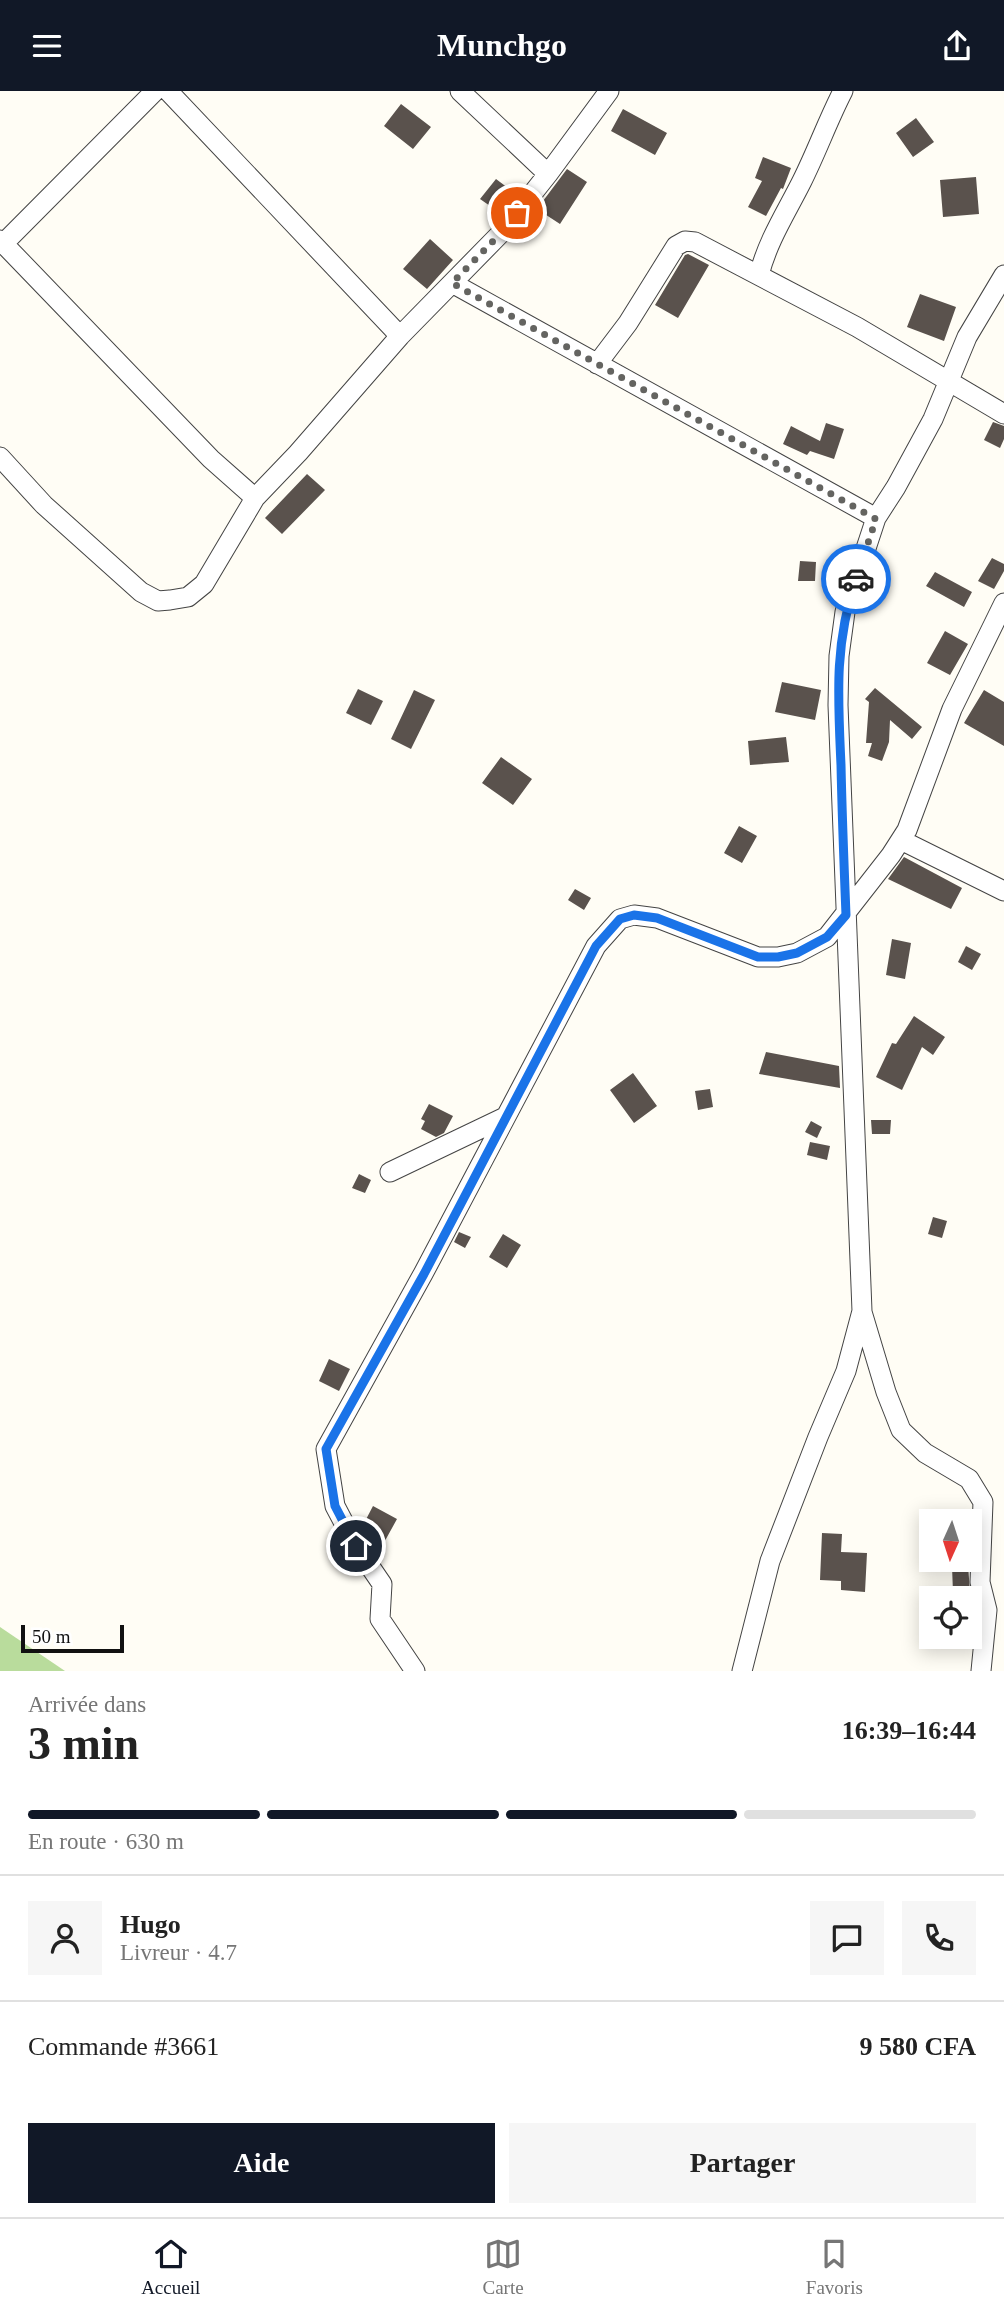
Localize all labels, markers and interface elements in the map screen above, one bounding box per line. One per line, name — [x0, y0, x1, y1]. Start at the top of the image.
icon: menu — [28, 27, 66, 65]
text: Munchgo — [437, 27, 567, 63]
icon: share — [938, 27, 976, 65]
pin — [487, 183, 547, 243]
icon: bag — [498, 194, 536, 232]
courier — [821, 544, 891, 614]
icon: car — [837, 560, 875, 598]
north arrow — [919, 1509, 982, 1571]
map controls — [919, 1509, 982, 1649]
pin — [326, 1516, 386, 1576]
icon: home — [337, 1527, 375, 1565]
button: locate — [919, 1586, 982, 1649]
scale bar — [21, 1622, 124, 1654]
text: 50 m — [32, 1626, 71, 1647]
text: Arrivée dans — [28, 1692, 146, 1717]
text: 16:39–16:44 — [842, 1716, 976, 1745]
text: 3 min — [28, 1718, 139, 1769]
text: En route · 630 m — [28, 1829, 184, 1854]
button: person — [28, 1901, 102, 1975]
button: chat — [810, 1901, 884, 1975]
button: phone — [902, 1901, 976, 1975]
text: Hugo — [120, 1910, 181, 1939]
text: Livreur · 4.7 — [120, 1940, 237, 1965]
text: Commande #3661 — [28, 2032, 219, 2061]
text: 9 580 CFA — [859, 2032, 976, 2061]
button: Aide — [28, 2123, 495, 2203]
button: Partager — [509, 2123, 976, 2203]
tab: Accueil — [141, 2235, 200, 2299]
tab: Carte — [482, 2235, 524, 2299]
tab: Favoris — [806, 2235, 863, 2299]

